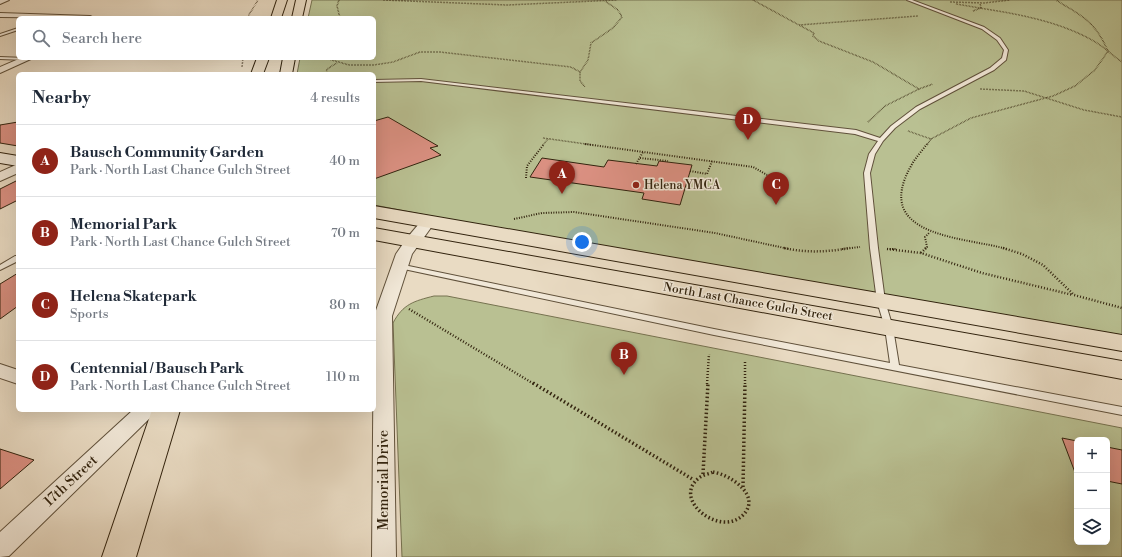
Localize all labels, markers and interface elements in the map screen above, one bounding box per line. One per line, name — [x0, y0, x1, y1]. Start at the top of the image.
search box — [16, 16, 376, 60]
icon: search — [30, 27, 52, 49]
text: Search here — [62, 29, 142, 48]
text: Nearby — [32, 87, 91, 109]
text: 4 results — [310, 90, 360, 106]
pin: D — [735, 107, 761, 140]
text: Bausch Community Garden — [70, 143, 264, 162]
text: A — [40, 153, 50, 169]
text: 40 m — [330, 153, 360, 169]
pin: A — [549, 161, 575, 194]
text: Park · North Last Chance Gulch Street — [70, 162, 291, 178]
pin: C — [763, 172, 789, 205]
place label: Helena YMCA — [644, 178, 721, 193]
marker: Helena YMCA — [631, 180, 641, 190]
text: Memorial Park — [70, 215, 177, 234]
text: B — [40, 225, 50, 241]
text: 70 m — [331, 225, 360, 241]
your location — [572, 232, 592, 252]
text: Park · North Last Chance Gulch Street — [70, 234, 291, 250]
street label: North Last Chance Gulch Street — [662, 280, 835, 324]
text: Helena Skatepark — [70, 287, 197, 306]
text: C — [40, 297, 50, 313]
text: 80 m — [329, 297, 360, 313]
text: Sports — [70, 306, 109, 322]
pin: B — [611, 342, 637, 375]
text: Centennial / Bausch Park — [70, 359, 244, 378]
text: D — [40, 369, 50, 385]
text: 110 m — [326, 369, 360, 385]
text: Park · North Last Chance Gulch Street — [70, 378, 291, 394]
street label: Memorial Drive — [375, 430, 393, 530]
map controls — [1074, 437, 1110, 545]
button: + — [1074, 437, 1110, 473]
street label: 17th Street — [40, 452, 102, 510]
button: − — [1074, 473, 1110, 509]
button: layers — [1074, 509, 1110, 545]

